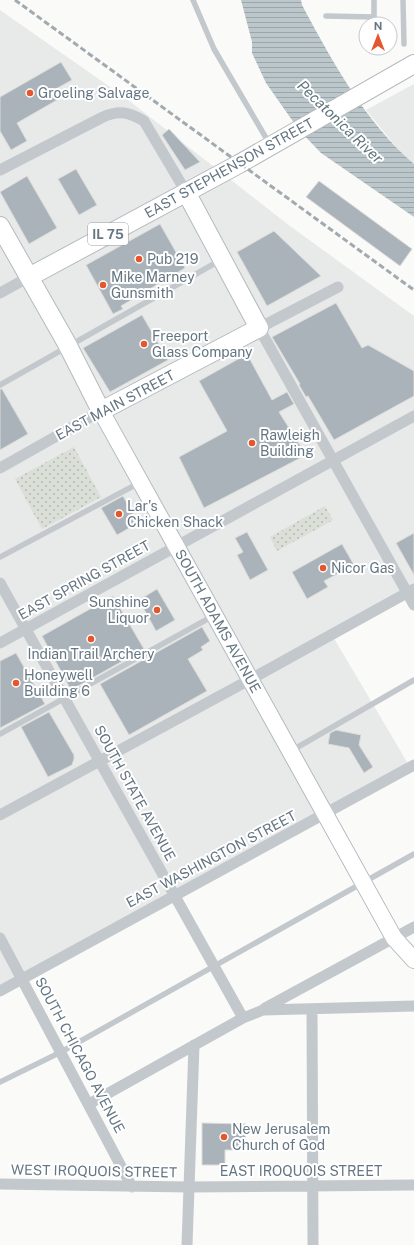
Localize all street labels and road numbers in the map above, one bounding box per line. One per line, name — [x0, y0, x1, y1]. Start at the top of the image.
street label: EAST STEPHENSON STREET — [142, 115, 316, 221]
road number: IL 75 — [88, 223, 128, 245]
street label: EAST MAIN STREET — [53, 367, 177, 443]
street label: EAST SPRING STREET — [15, 537, 153, 623]
street label: SOUTH ADAMS AVENUE — [172, 547, 264, 695]
street label: SOUTH STATE AVENUE — [91, 722, 179, 864]
street label: EAST WASHINGTON STREET — [123, 807, 299, 911]
street label: SOUTH CHICAGO AVENUE — [32, 974, 128, 1136]
street label: WEST IROQUOIS STREET — [11, 1162, 177, 1180]
street label: EAST IROQUOIS STREET — [220, 1163, 382, 1179]

